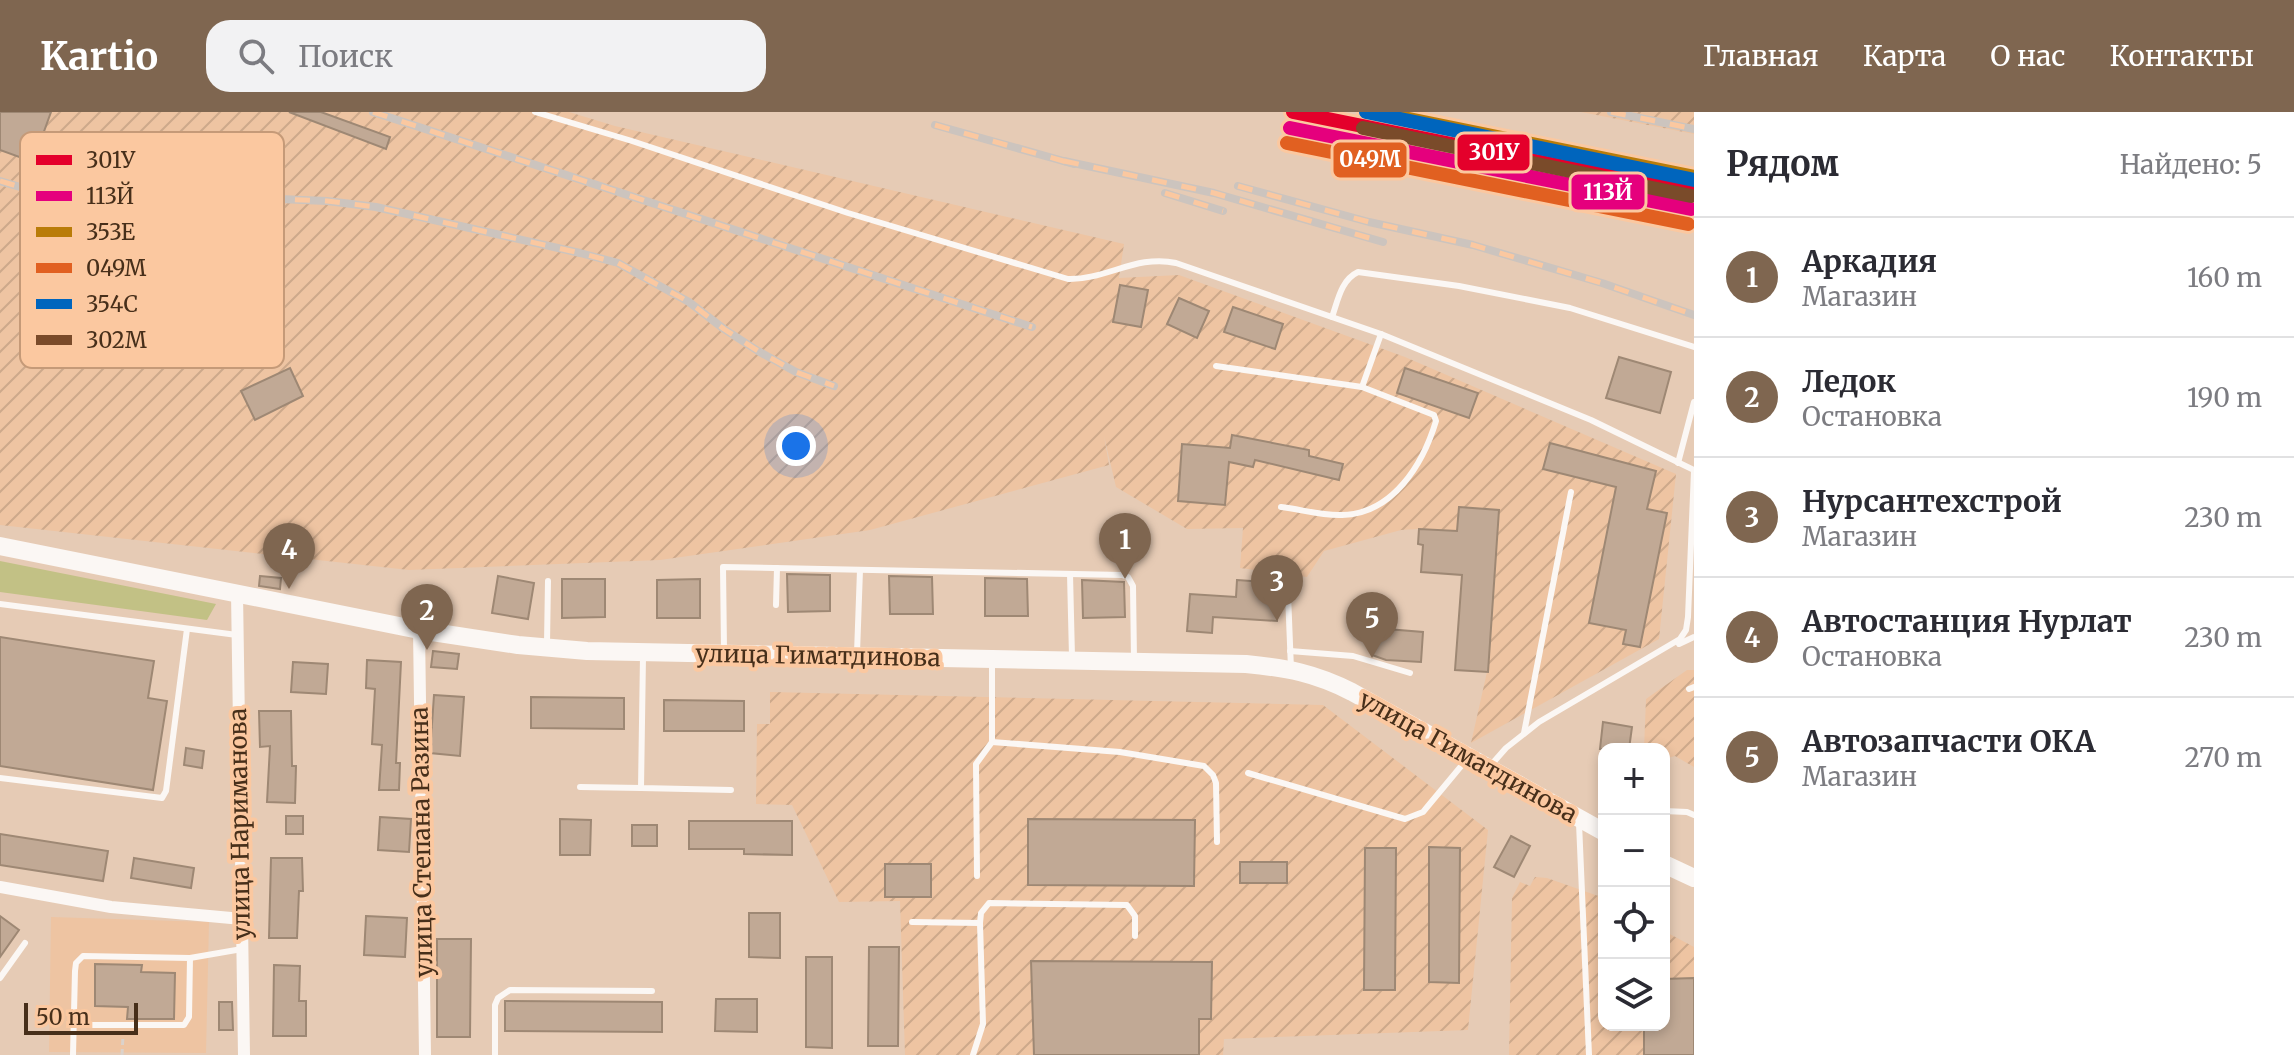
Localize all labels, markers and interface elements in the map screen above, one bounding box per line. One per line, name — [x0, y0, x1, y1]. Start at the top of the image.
search box — [206, 20, 766, 92]
text: Kartio — [40, 33, 158, 80]
icon: search — [234, 34, 278, 78]
text: Поиск — [298, 37, 393, 75]
text: Главная — [1703, 38, 1819, 74]
text: Карта — [1863, 38, 1946, 74]
text: О нас — [1990, 38, 2065, 74]
text: Контакты — [2109, 38, 2254, 74]
legend — [20, 132, 284, 368]
line badge: 301У — [1456, 133, 1531, 172]
text: 301У — [1469, 138, 1520, 166]
line badge: 049М — [1332, 141, 1408, 179]
text: Рядом — [1726, 143, 1839, 185]
text: 049М — [1339, 145, 1402, 173]
text: 301У — [86, 146, 136, 174]
text: Найдено: 5 — [2120, 148, 2262, 181]
line badge: 113Й — [1570, 173, 1646, 211]
text: 113Й — [1583, 177, 1633, 206]
text: 113Й — [86, 181, 134, 210]
text: 353Е — [86, 218, 135, 246]
text: Аркадия — [1802, 242, 1937, 280]
text: 049М — [86, 254, 147, 282]
text: 1 — [1746, 261, 1758, 294]
text: 160 m — [2187, 261, 2262, 294]
text: Магазин — [1802, 280, 1917, 313]
text: 354С — [86, 290, 138, 318]
text: 302М — [86, 326, 147, 354]
text: Ледок — [1802, 362, 1896, 400]
text: 2 — [1744, 381, 1760, 414]
text: 190 m — [2187, 381, 2262, 414]
text: Остановка — [1802, 400, 1942, 433]
your location — [776, 426, 816, 466]
text: Нурсантехстрой — [1802, 482, 2062, 520]
text: 3 — [1745, 501, 1759, 534]
text: 230 m — [2184, 501, 2262, 534]
pin: 1 — [1099, 513, 1151, 579]
text: Магазин — [1802, 520, 1917, 553]
pin: 4 — [263, 523, 315, 589]
pin: 3 — [1251, 555, 1303, 621]
pin: 2 — [401, 584, 453, 650]
pin: 5 — [1346, 592, 1398, 658]
text: Автостанция Нурлат — [1802, 602, 2132, 640]
text: 4 — [1744, 621, 1760, 654]
text: 230 m — [2184, 621, 2262, 654]
street label: улица Гиматдинова — [695, 638, 941, 673]
text: Остановка — [1802, 640, 1942, 673]
street label: улица Гиматдинова — [1354, 684, 1583, 830]
street label: улица Степана Разина — [404, 706, 439, 978]
street label: улица Нариманова — [222, 708, 257, 940]
text: Автозапчасти ОКА — [1802, 722, 2095, 760]
text: 5 — [1744, 741, 1760, 774]
text: 270 m — [2185, 741, 2262, 774]
map controls — [1598, 743, 1670, 1031]
button: + — [1598, 743, 1670, 815]
text: Магазин — [1802, 760, 1917, 793]
button: − — [1598, 815, 1670, 887]
button: locate — [1598, 887, 1670, 959]
button: layers — [1598, 959, 1670, 1031]
scale bar — [24, 999, 138, 1035]
text: 50 m — [36, 1003, 90, 1031]

